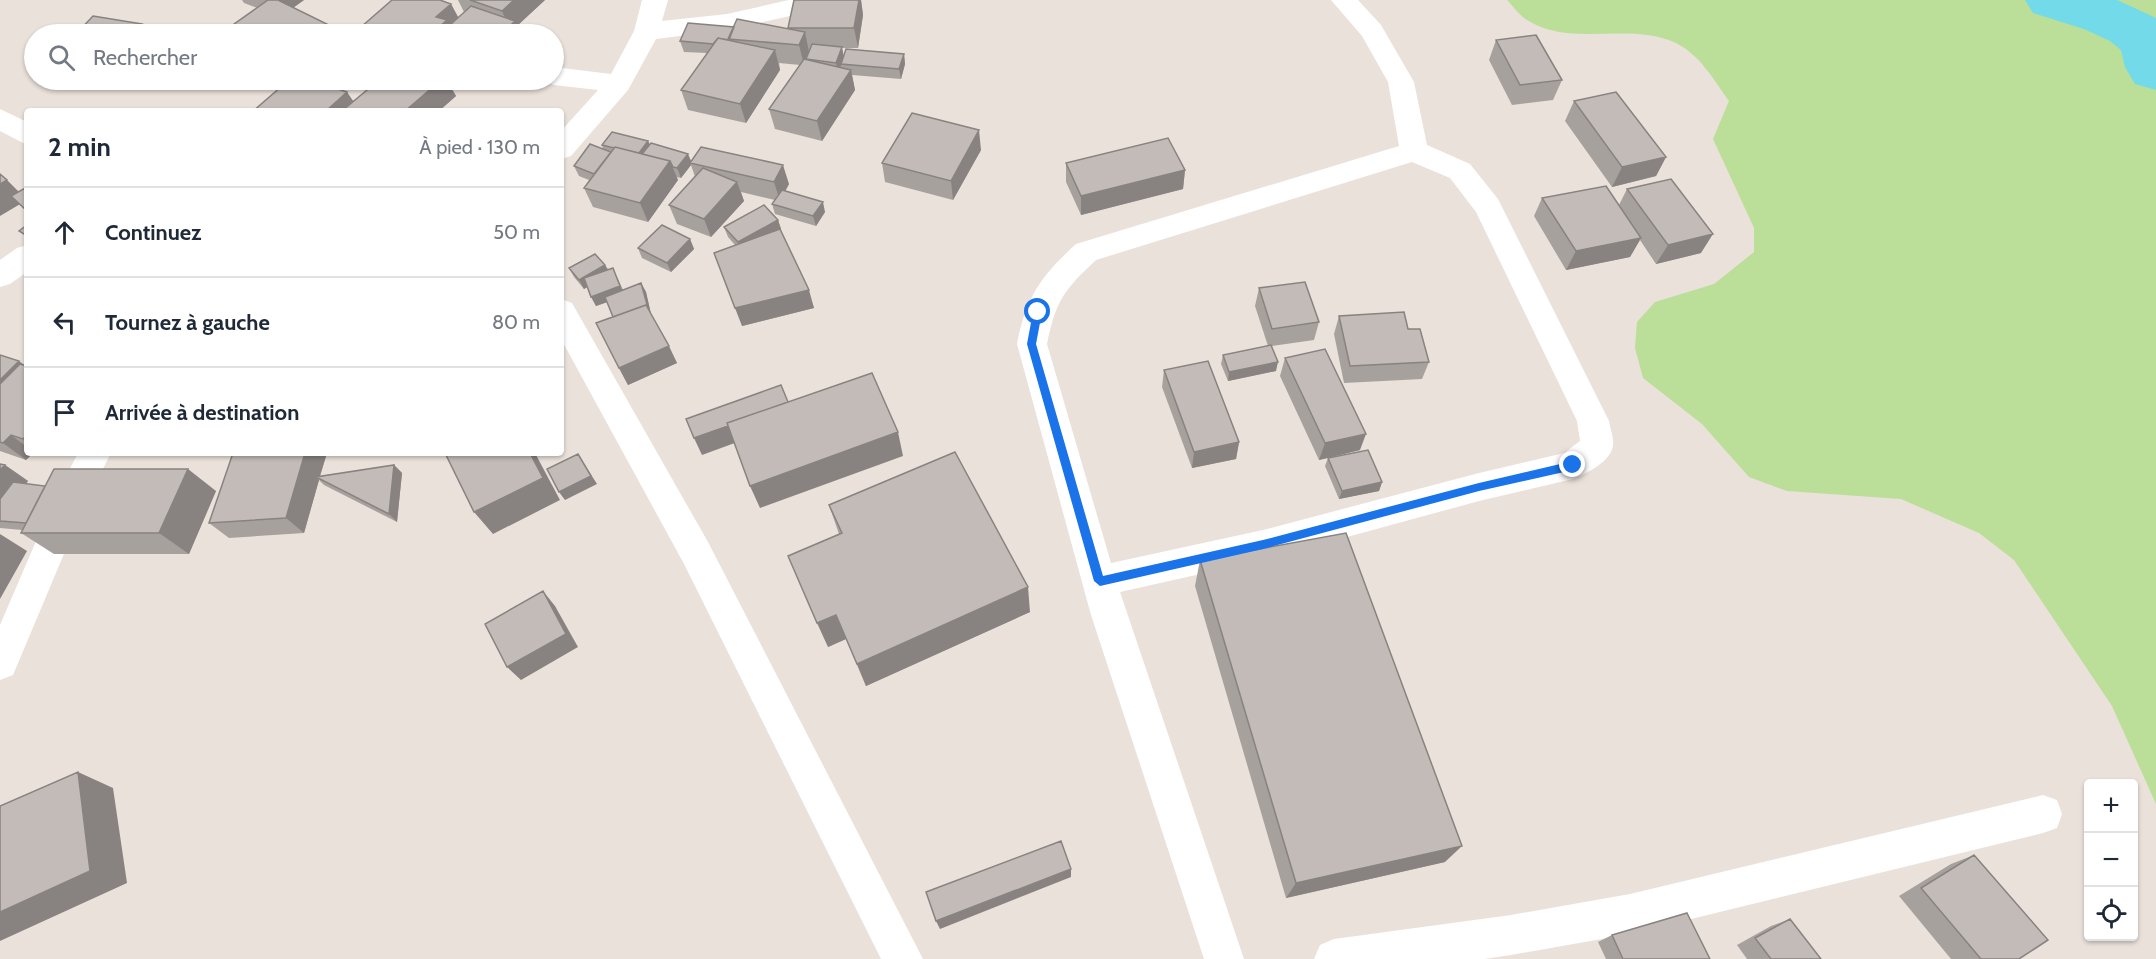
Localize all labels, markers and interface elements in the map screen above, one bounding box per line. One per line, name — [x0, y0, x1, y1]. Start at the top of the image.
search box — [24, 24, 564, 90]
icon: search — [45, 41, 78, 74]
text: Rechercher — [93, 44, 197, 71]
text: 2 min — [48, 131, 111, 163]
text: À pied · 130 m — [419, 135, 540, 159]
icon: ahead — [48, 216, 81, 249]
text: Continuez — [105, 219, 202, 246]
text: 50 m — [493, 220, 540, 244]
route start — [1024, 298, 1050, 324]
icon: left — [48, 306, 81, 339]
text: Tournez à gauche — [105, 309, 270, 336]
text: 80 m — [492, 310, 540, 334]
icon: arrive — [48, 396, 81, 429]
text: Arrivée à destination — [105, 399, 299, 426]
route end — [1559, 451, 1585, 477]
map controls — [2084, 779, 2138, 941]
button: + — [2084, 779, 2138, 833]
button: − — [2084, 833, 2138, 887]
button: locate — [2084, 887, 2138, 941]

